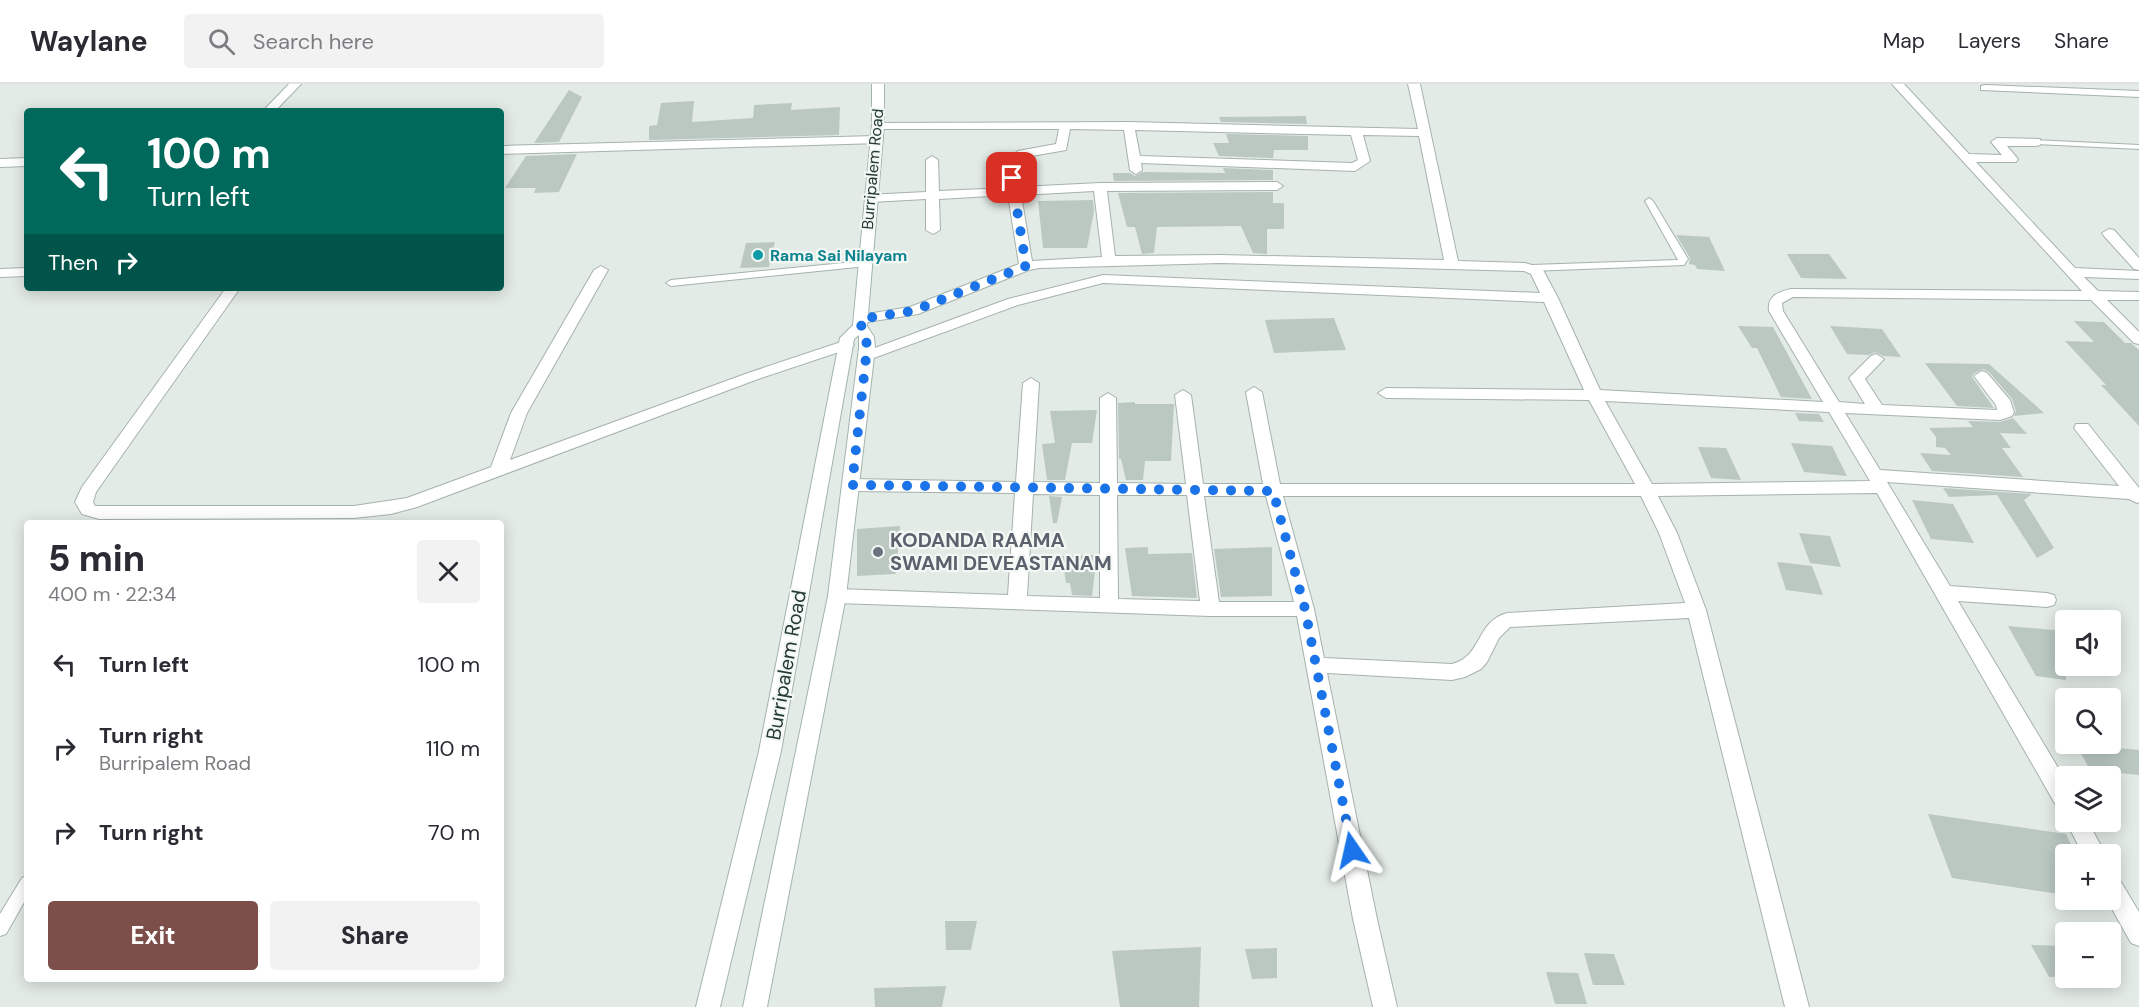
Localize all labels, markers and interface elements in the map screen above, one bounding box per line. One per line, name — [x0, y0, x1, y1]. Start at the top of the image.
search box — [184, 14, 604, 68]
text: Waylane — [30, 23, 148, 60]
icon: search — [205, 25, 238, 58]
text: Search here — [253, 27, 374, 56]
text: Map — [1883, 27, 1925, 55]
text: Layers — [1958, 27, 2021, 55]
text: Share — [2054, 27, 2109, 55]
street label: Burripalem Road — [857, 108, 888, 231]
text: 100 m — [147, 126, 271, 181]
icon: left — [48, 132, 126, 210]
pin — [986, 152, 1037, 203]
icon: arrive — [995, 161, 1028, 194]
text: Turn left — [147, 179, 250, 214]
place label: Rama Sai Nilayam — [770, 245, 907, 266]
icon: right — [110, 246, 143, 279]
text: Then — [48, 248, 98, 277]
marker: Rama Sai Nilayam — [751, 248, 765, 262]
place label: KODANDA RAAMA SWAMI DEVEASTANAM — [890, 527, 1112, 576]
text: 5 min — [48, 535, 145, 582]
button: close — [417, 540, 480, 603]
marker: KODANDA RAAMA SWAMI DEVEASTANAM — [871, 545, 885, 559]
text: 400 m · 22:34 — [48, 581, 176, 607]
street label: Burripalem Road — [760, 588, 812, 742]
map controls — [2055, 610, 2121, 988]
button: sound — [2055, 610, 2121, 676]
icon: left — [48, 648, 81, 681]
text: Turn left — [99, 650, 189, 679]
text: 100 m — [418, 650, 480, 679]
button: search — [2055, 688, 2121, 754]
text: Turn right — [99, 721, 204, 750]
icon: right — [48, 732, 81, 765]
text: 110 m — [426, 734, 480, 763]
text: Burripalem Road — [99, 750, 251, 776]
button: layers — [2055, 766, 2121, 832]
icon: right — [48, 816, 81, 849]
text: Turn right — [99, 818, 204, 847]
text: 70 m — [428, 818, 480, 847]
position arrow — [1320, 818, 1384, 882]
button: + — [2055, 844, 2121, 910]
button: Exit — [48, 901, 258, 970]
button: Share — [270, 901, 480, 970]
button: − — [2055, 922, 2121, 988]

